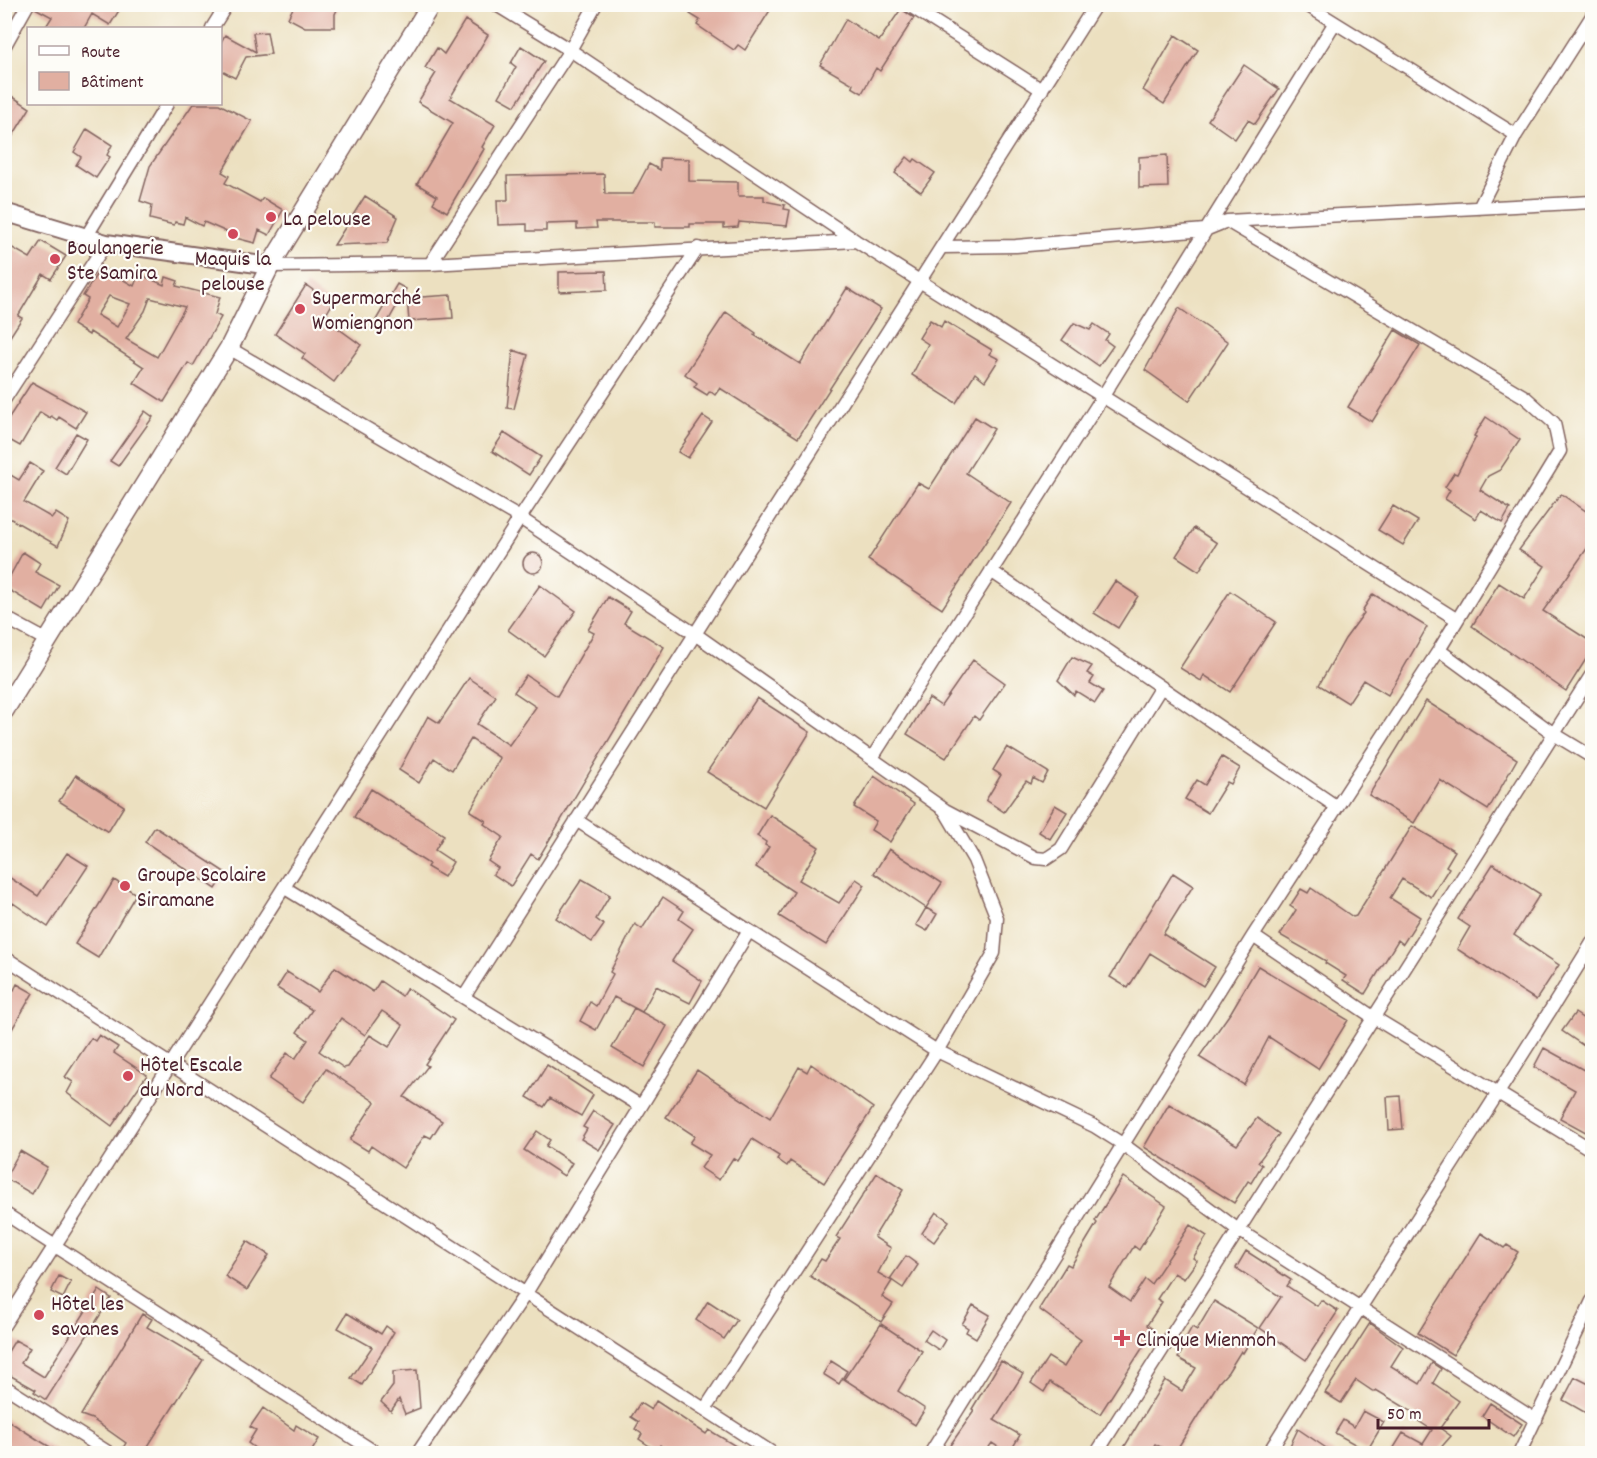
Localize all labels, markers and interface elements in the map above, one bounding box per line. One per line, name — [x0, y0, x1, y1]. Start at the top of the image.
legend — [27, 27, 222, 105]
text: Route — [81, 41, 120, 66]
text: Bâtiment — [81, 71, 144, 96]
place label: La pelouse — [283, 205, 371, 236]
marker: La pelouse — [264, 210, 278, 224]
marker: Maquis la pelouse — [226, 227, 240, 241]
place label: Boulangerie Ste Samira — [67, 234, 164, 290]
place label: Maquis la pelouse — [195, 245, 272, 301]
marker: Boulangerie Ste Samira — [48, 252, 62, 266]
place label: Supermarché Womiengnon — [312, 284, 421, 340]
marker: Supermarché Womiengnon — [293, 302, 307, 316]
place label: Groupe Scolaire Siramane — [137, 861, 266, 917]
marker: Groupe Scolaire Siramane — [118, 879, 132, 893]
place label: Hôtel Escale du Nord — [140, 1051, 242, 1107]
marker: Hôtel Escale du Nord — [121, 1069, 135, 1083]
place label: Hôtel les savanes — [51, 1290, 124, 1346]
marker: Hôtel les savanes — [32, 1308, 46, 1322]
place label: Clinique Mienmoh — [1136, 1326, 1276, 1357]
marker: Clinique Mienmoh — [1113, 1329, 1131, 1347]
scale bar — [1378, 1392, 1489, 1430]
text: 50 m — [1387, 1403, 1422, 1428]

